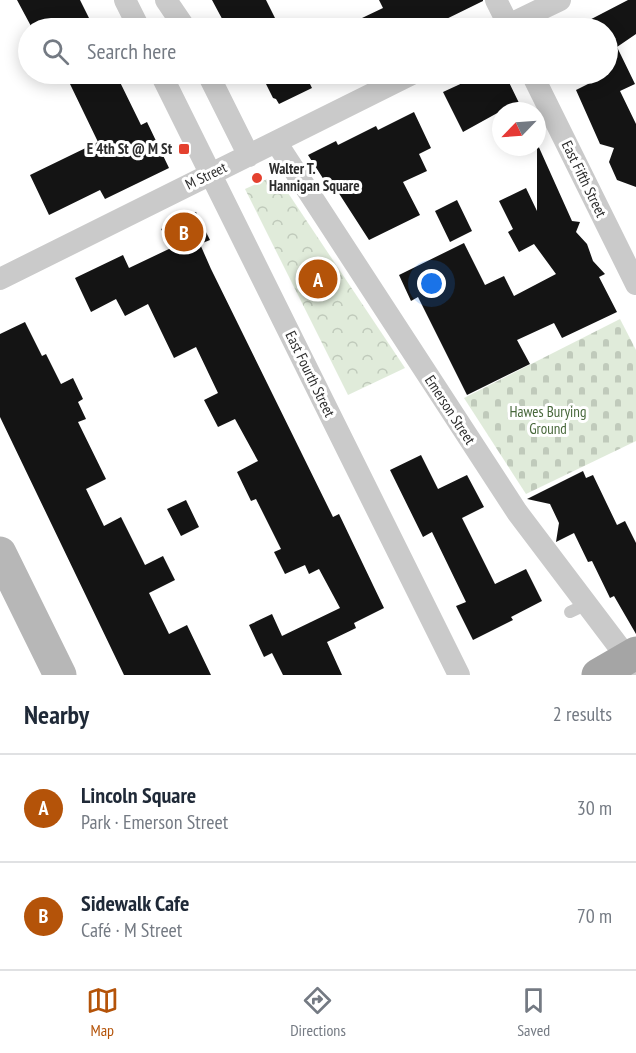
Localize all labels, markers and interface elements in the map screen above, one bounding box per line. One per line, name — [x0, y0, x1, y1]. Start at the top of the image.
search box — [18, 18, 618, 84]
icon: search — [39, 35, 72, 68]
text: Search here — [87, 37, 176, 65]
north arrow — [492, 102, 546, 156]
street label: East Fifth Street — [558, 137, 611, 220]
place label: E 4th St @ M St — [87, 139, 173, 158]
marker: E 4th St @ M St — [177, 142, 191, 156]
street label: M Street — [182, 157, 230, 194]
place label: Walter T. Hannigan Square — [268, 159, 360, 195]
marker: Walter T. Hannigan Square — [250, 171, 264, 185]
pin: B — [164, 210, 204, 254]
pin: A — [298, 256, 338, 302]
your location — [417, 269, 446, 298]
street label: East Fourth Street — [281, 328, 339, 420]
street label: Emerson Street — [421, 371, 480, 448]
park label: Hawes Burying Ground — [510, 402, 586, 438]
text: Nearby — [24, 698, 89, 731]
text: 2 results — [553, 701, 612, 727]
text: Lincoln Square — [81, 781, 196, 809]
text: A — [38, 795, 49, 821]
text: 30 m — [577, 795, 612, 821]
text: Park · Emerson Street — [81, 809, 228, 835]
text: Sidewalk Cafe — [81, 889, 189, 917]
text: B — [39, 903, 48, 929]
text: 70 m — [577, 903, 612, 929]
text: Café · M Street — [81, 917, 182, 943]
tab: Map — [86, 984, 119, 1040]
tab: Directions — [290, 984, 346, 1040]
tab: Saved — [517, 984, 550, 1040]

